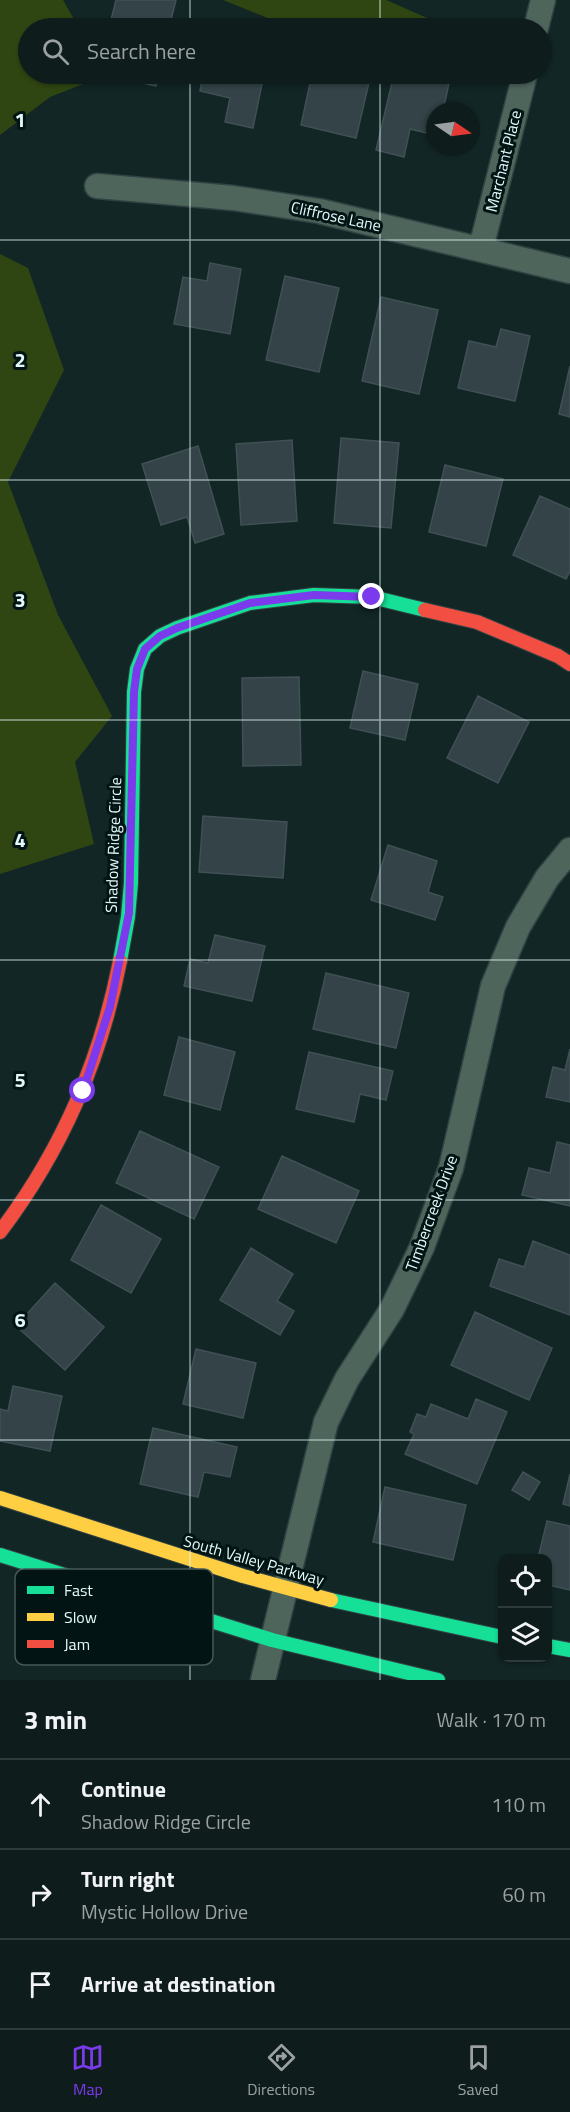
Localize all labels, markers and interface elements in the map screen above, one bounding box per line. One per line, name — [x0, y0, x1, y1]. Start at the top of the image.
search box — [18, 18, 552, 84]
text: Search here — [87, 34, 196, 68]
icon: search — [39, 35, 72, 68]
north arrow — [426, 102, 480, 156]
text: 1 — [14, 104, 26, 135]
street label: Marchant Place — [479, 108, 527, 214]
street label: Cliffrose Lane — [289, 195, 383, 237]
text: 2 — [14, 344, 26, 375]
route end — [358, 583, 384, 609]
text: 3 — [14, 584, 26, 615]
street label: Shadow Ridge Circle — [99, 777, 127, 913]
text: 4 — [14, 824, 26, 855]
text: 5 — [14, 1064, 26, 1095]
route start — [69, 1077, 95, 1103]
street label: Timbercreek Drive — [399, 1152, 463, 1274]
text: 6 — [14, 1304, 26, 1335]
street label: South Valley Parkway — [181, 1528, 327, 1592]
map controls — [498, 1554, 552, 1662]
button: locate — [498, 1554, 552, 1608]
legend — [15, 1569, 213, 1665]
text: Fast — [64, 1578, 93, 1602]
text: Slow — [64, 1605, 97, 1629]
button: layers — [498, 1608, 552, 1662]
text: Jam — [64, 1632, 90, 1656]
text: 3 min — [24, 1700, 87, 1739]
text: Walk · 170 m — [437, 1704, 546, 1735]
text: Continue — [81, 1772, 166, 1806]
icon: ahead — [24, 1788, 57, 1821]
text: 110 m — [491, 1789, 546, 1820]
text: Shadow Ridge Circle — [81, 1806, 251, 1837]
text: Turn right — [81, 1862, 175, 1896]
icon: right — [24, 1878, 57, 1911]
text: 60 m — [502, 1879, 546, 1910]
text: Mystic Hollow Drive — [81, 1896, 248, 1927]
text: Arrive at destination — [81, 1967, 276, 2001]
icon: arrive — [24, 1968, 57, 2001]
tab: Map — [71, 2041, 104, 2101]
tab: Directions — [247, 2041, 315, 2101]
tab: Saved — [458, 2041, 499, 2101]

